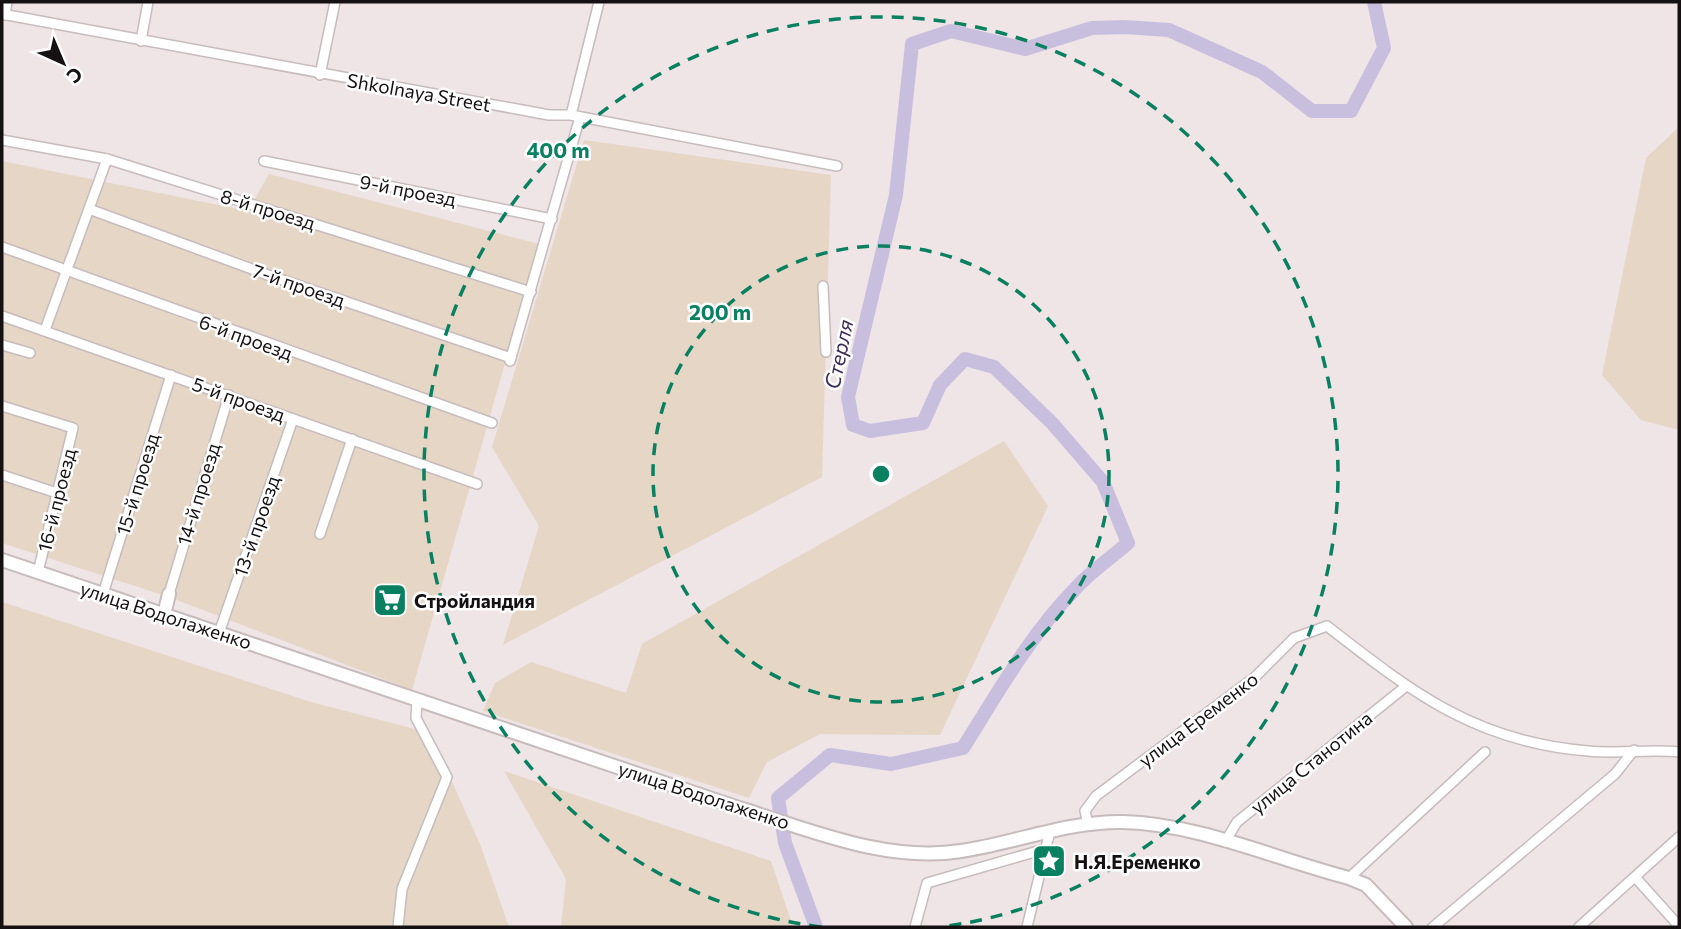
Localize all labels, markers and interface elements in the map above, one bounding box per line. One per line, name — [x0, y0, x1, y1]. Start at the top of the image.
north arrow — [28, 28, 98, 98]
text: С — [62, 63, 88, 88]
street label: Shkolnaya Street — [345, 68, 493, 116]
text: 400 m — [526, 137, 590, 162]
street label: 9-й проезд — [358, 169, 458, 211]
street label: 8-й проезд — [218, 184, 318, 234]
street label: 7-й проезд — [250, 258, 348, 312]
text: 200 m — [689, 299, 751, 324]
street label: 6-й проезд — [196, 309, 296, 365]
water label: Стерля — [818, 317, 858, 391]
street label: 5-й проезд — [189, 372, 289, 426]
street label: 15-й проезд — [111, 430, 163, 538]
street label: 14-й проезд — [172, 440, 224, 548]
street label: 16-й проезд — [32, 446, 80, 554]
centre of rings — [869, 462, 893, 486]
street label: 13-й проезд — [228, 473, 284, 579]
street label: улица Водолаженко — [77, 576, 255, 654]
supermarket icon: Стройландия — [371, 581, 409, 619]
place label: Стройландия — [414, 589, 535, 612]
street label: улица Еременко — [1134, 667, 1262, 771]
street label: улица Станотина — [1246, 706, 1376, 818]
street label: улица Водолаженко — [615, 756, 793, 834]
place icon: Н.Я.Еременко — [1030, 842, 1068, 880]
place label: Н.Я.Еременко — [1074, 850, 1201, 873]

